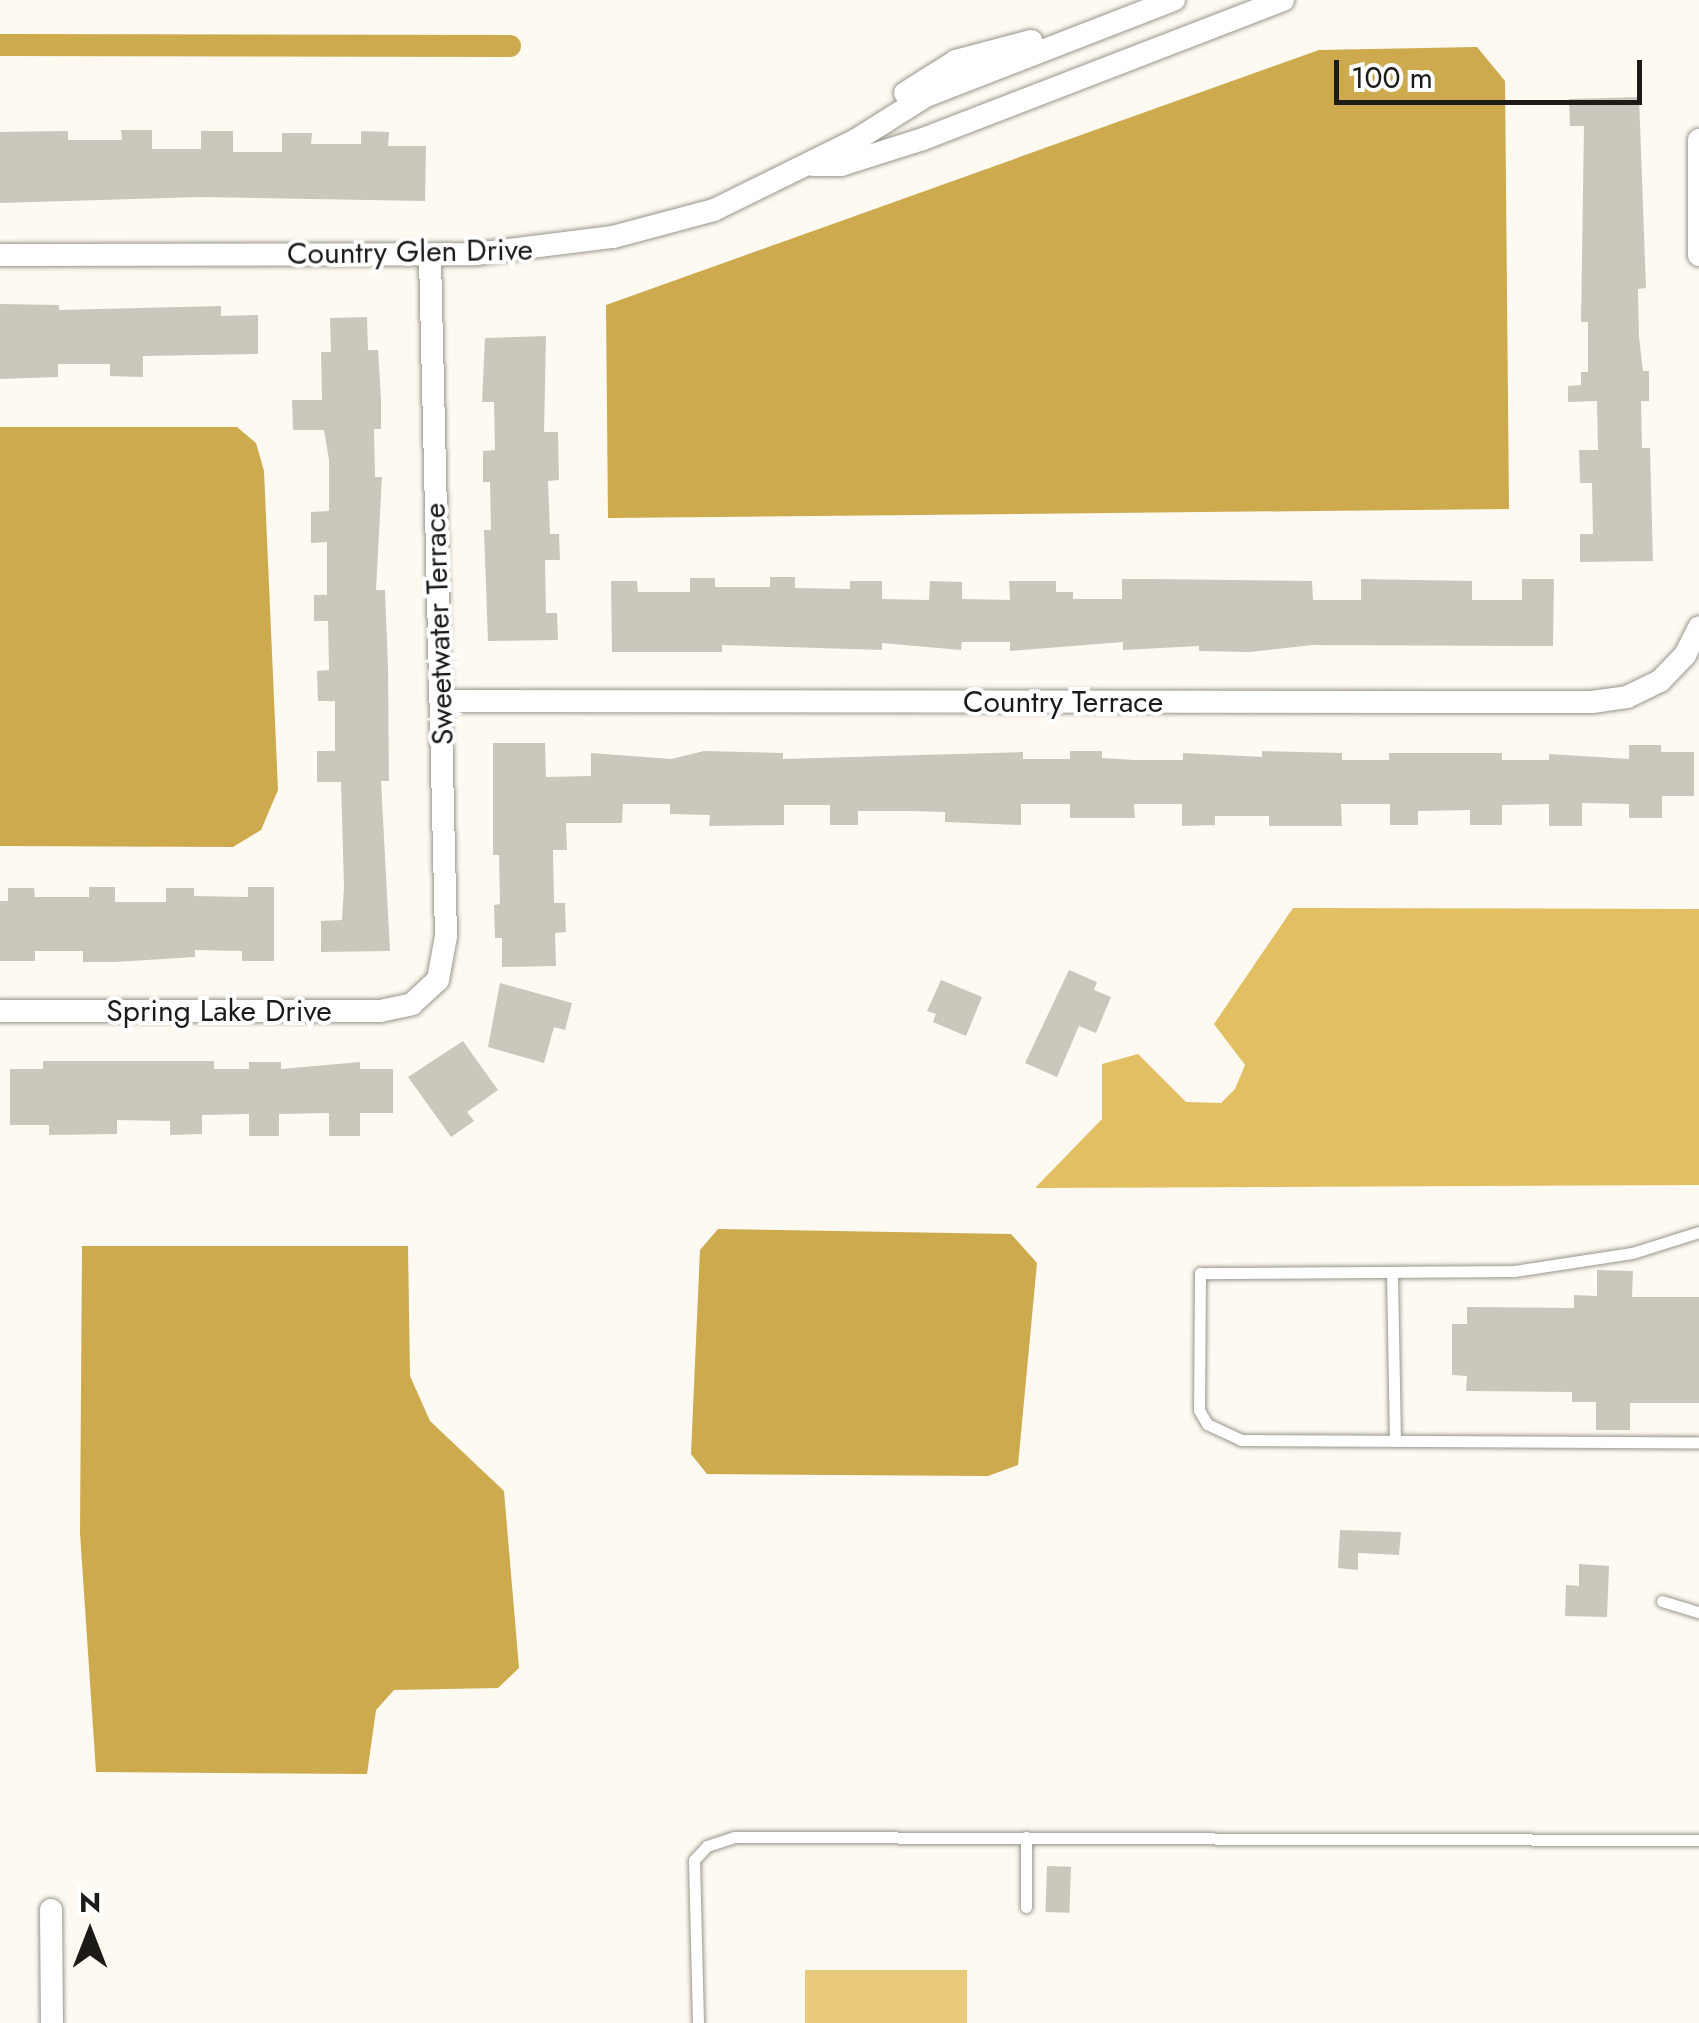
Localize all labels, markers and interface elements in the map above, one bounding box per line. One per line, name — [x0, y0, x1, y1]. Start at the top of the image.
scale bar — [1339, 40, 1646, 102]
text: 100 m — [1351, 56, 1433, 99]
street label: Country Glen Drive — [287, 232, 533, 272]
street label: Sweetwater Terrace — [417, 502, 461, 746]
street label: Country Terrace — [963, 684, 1163, 720]
street label: Spring Lake Drive — [106, 993, 332, 1029]
text: N — [79, 1882, 101, 1923]
north arrow — [40, 1883, 140, 1983]

